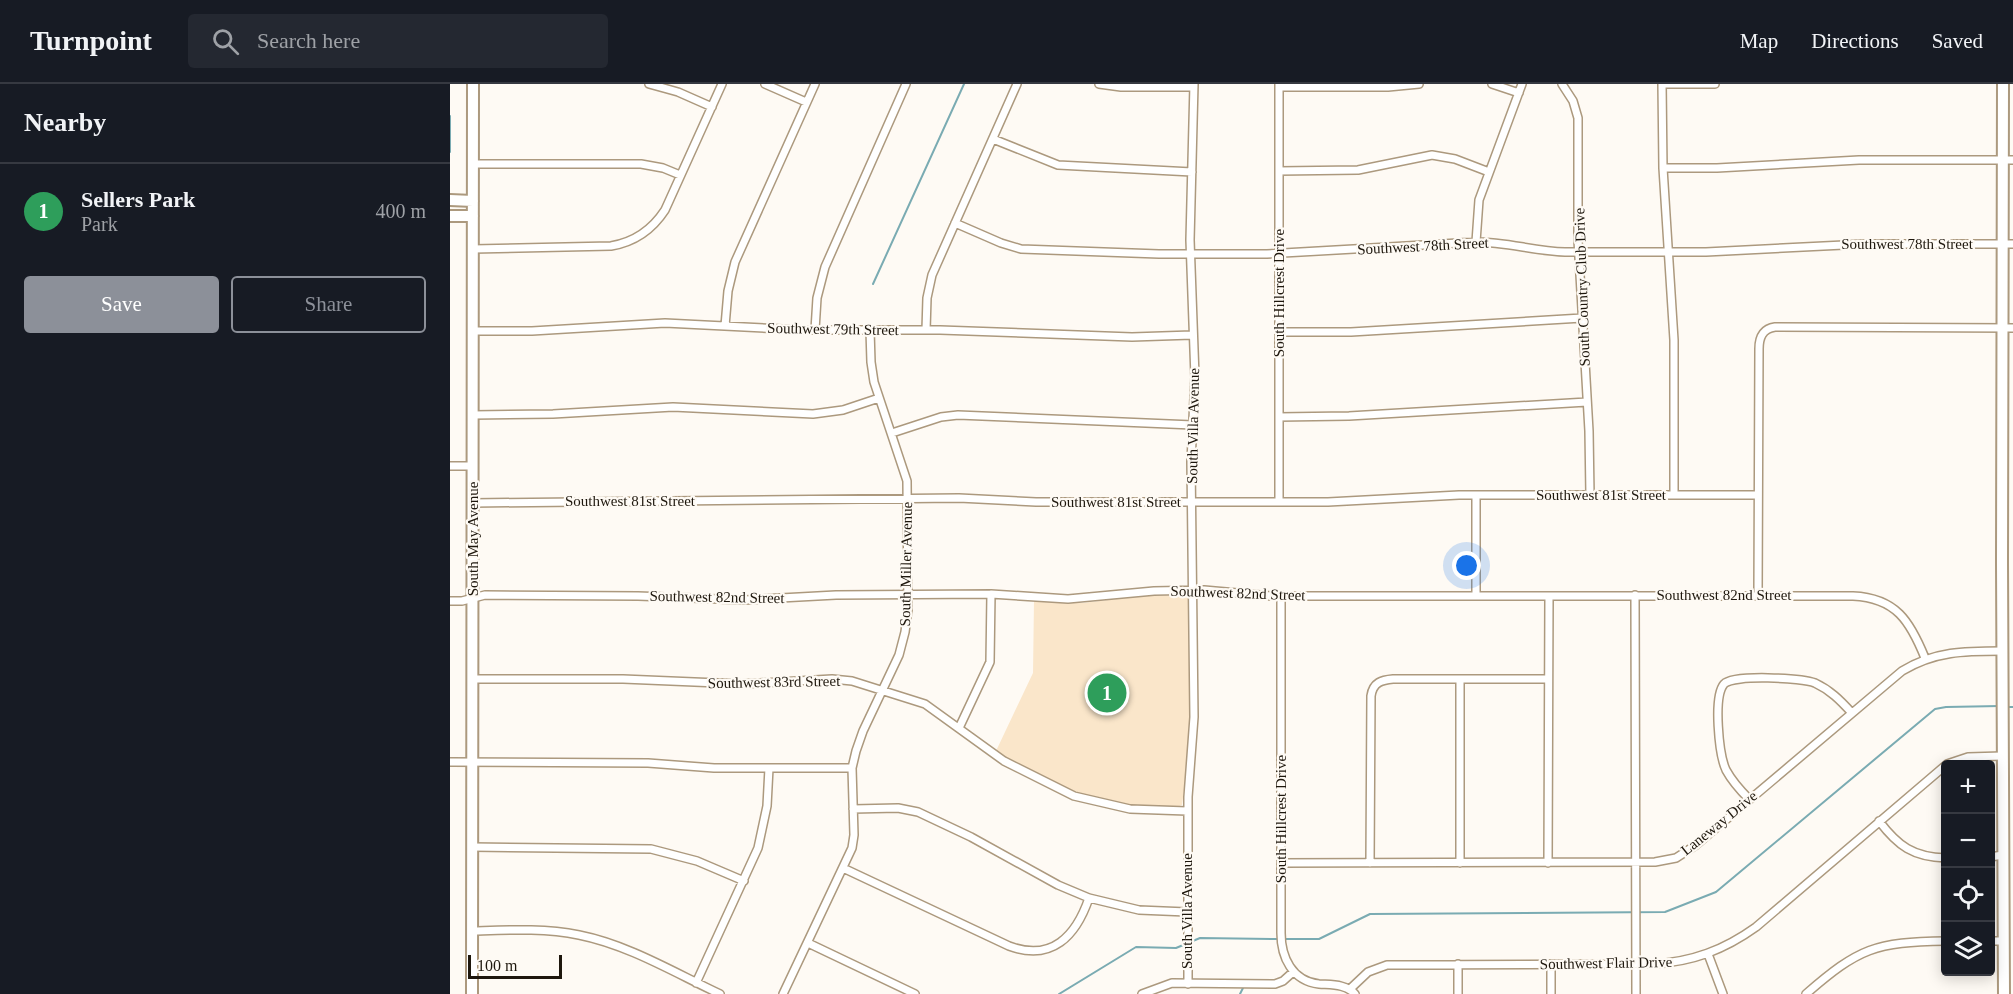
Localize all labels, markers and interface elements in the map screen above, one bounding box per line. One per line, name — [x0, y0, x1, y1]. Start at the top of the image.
search box — [188, 14, 608, 68]
text: Turnpoint — [30, 25, 152, 56]
icon: search — [209, 25, 242, 58]
text: Search here — [257, 28, 360, 53]
text: Map — [1740, 29, 1778, 53]
text: Directions — [1811, 29, 1899, 53]
text: Saved — [1932, 29, 1983, 53]
text: Nearby — [24, 108, 106, 137]
text: Sellers Park — [81, 187, 195, 212]
text: 1 — [39, 200, 49, 222]
text: 400 m — [375, 200, 426, 222]
street label: South Country Club Drive — [1571, 207, 1593, 367]
text: Park — [81, 213, 118, 235]
street label: South Hillcrest Drive — [1271, 229, 1287, 357]
street label: Southwest 78th Street — [1357, 235, 1490, 257]
street label: Southwest 78th Street — [1841, 236, 1974, 252]
button: Save — [24, 276, 219, 333]
button: Share — [231, 276, 426, 333]
street label: Southwest 79th Street — [767, 320, 900, 338]
street label: South Villa Avenue — [1184, 368, 1202, 484]
street label: South May Avenue — [465, 481, 481, 596]
street label: Southwest 81st Street — [1536, 487, 1667, 503]
street label: Southwest 81st Street — [565, 493, 696, 509]
street label: Southwest 81st Street — [1051, 494, 1182, 510]
street label: South Miller Avenue — [897, 501, 915, 626]
your location — [1452, 551, 1481, 580]
street label: Southwest 82nd Street — [1170, 583, 1307, 603]
street label: Southwest 82nd Street — [1657, 587, 1792, 603]
street label: Southwest 82nd Street — [649, 588, 785, 606]
pin: 1 — [1088, 670, 1126, 716]
street label: Southwest 83rd Street — [708, 673, 841, 691]
street label: South Hillcrest Drive — [1273, 755, 1289, 883]
map controls — [1941, 760, 1995, 976]
button: + — [1941, 760, 1995, 814]
street label: Laneway Drive — [1678, 787, 1760, 858]
button: − — [1941, 814, 1995, 868]
street label: South Villa Avenue — [1179, 853, 1195, 969]
button: locate — [1941, 868, 1995, 922]
button: layers — [1941, 922, 1995, 976]
scale bar — [468, 952, 562, 980]
street label: Southwest Flair Drive — [1540, 954, 1673, 972]
text: 100 m — [477, 957, 517, 974]

